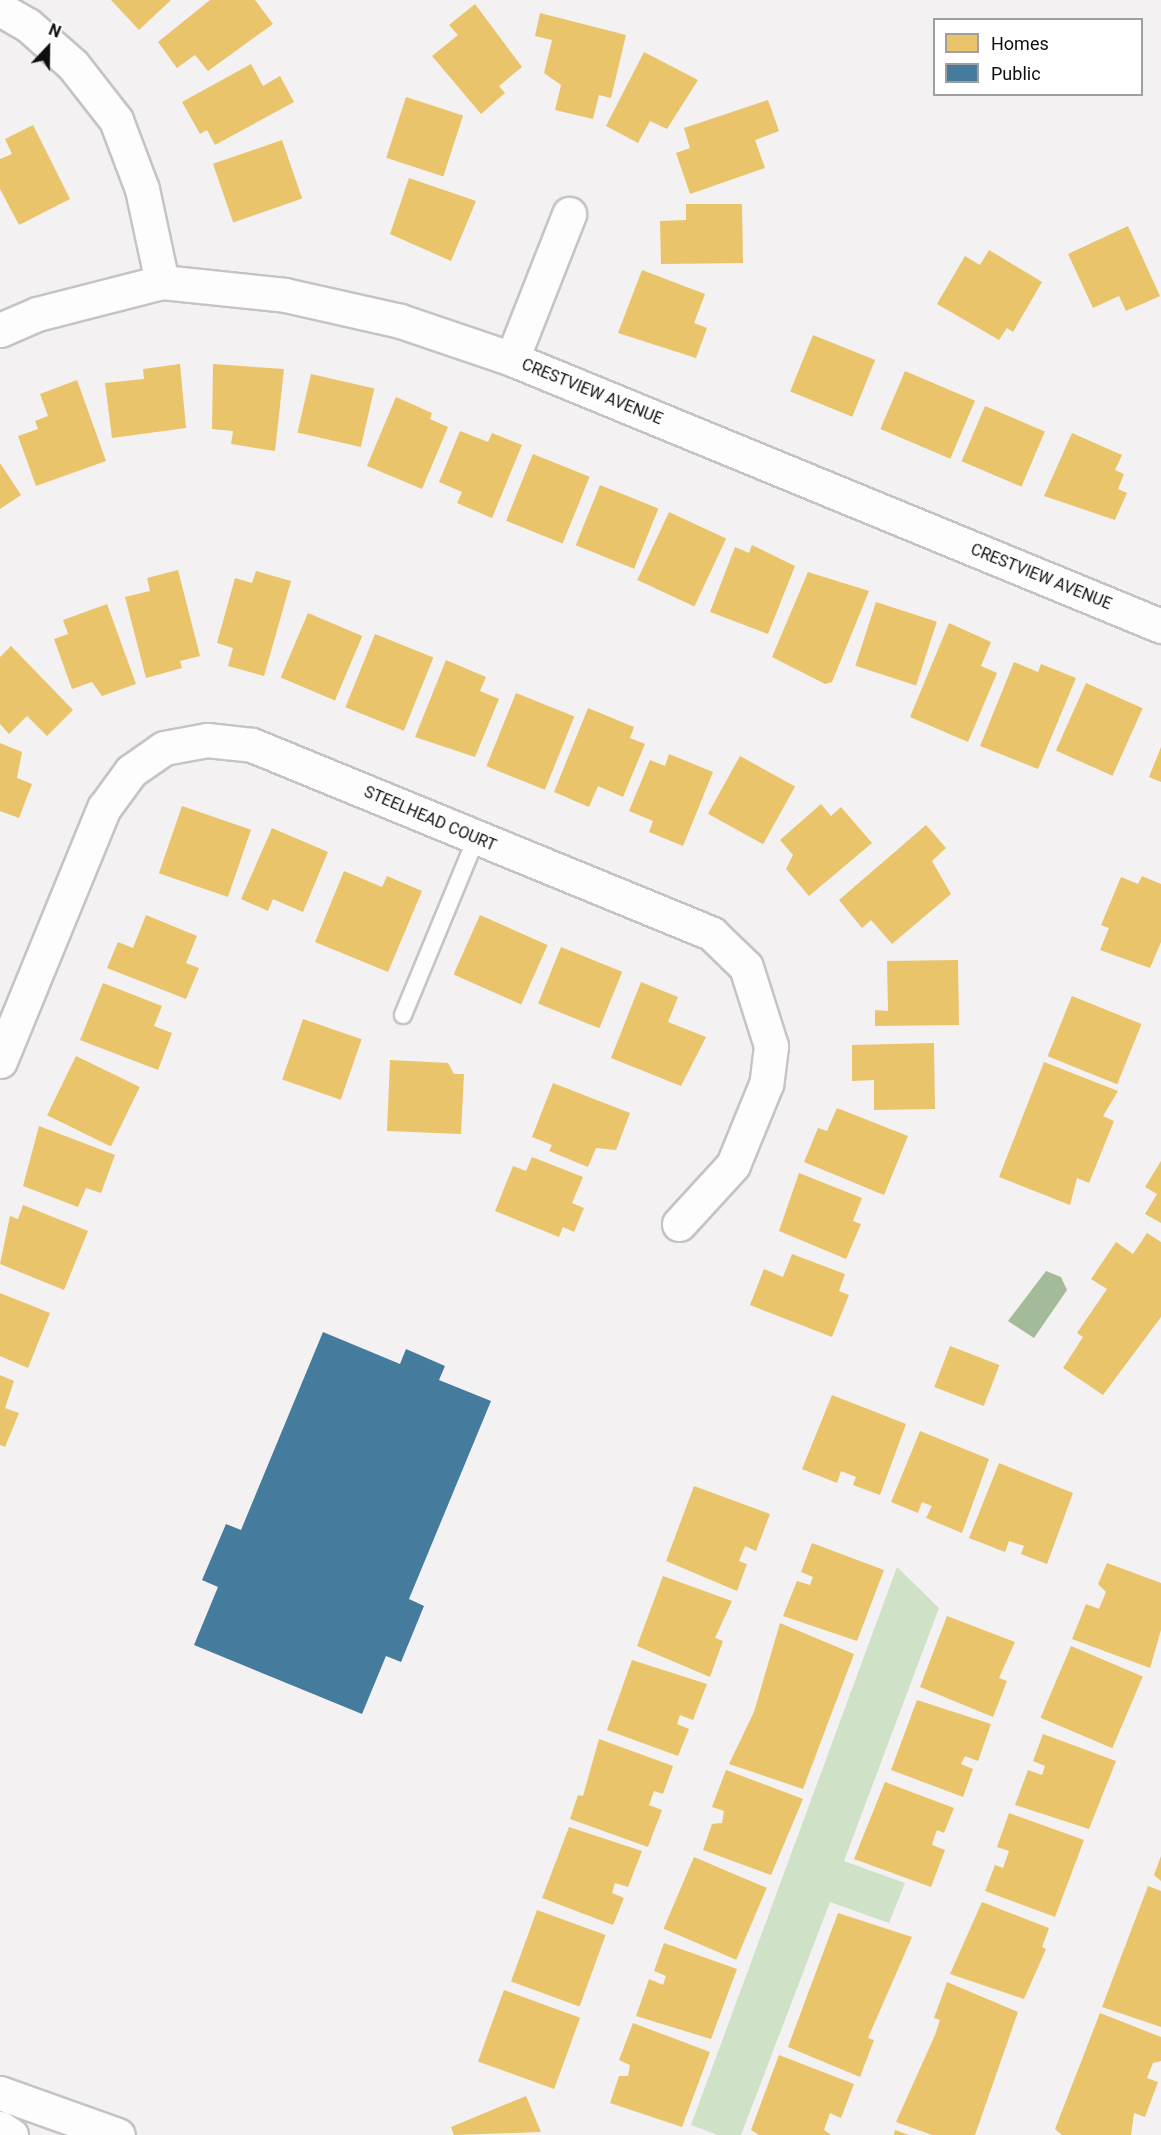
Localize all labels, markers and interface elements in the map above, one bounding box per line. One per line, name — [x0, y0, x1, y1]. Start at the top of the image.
north arrow — [18, 18, 78, 78]
legend — [933, 18, 1143, 96]
text: N — [46, 20, 64, 42]
text: Homes — [991, 33, 1049, 54]
text: Public — [991, 63, 1041, 84]
street label: CRESTVIEW AVENUE — [519, 355, 665, 429]
street label: CRESTVIEW AVENUE — [968, 540, 1114, 614]
street label: STEELHEAD COURT — [361, 782, 499, 856]

